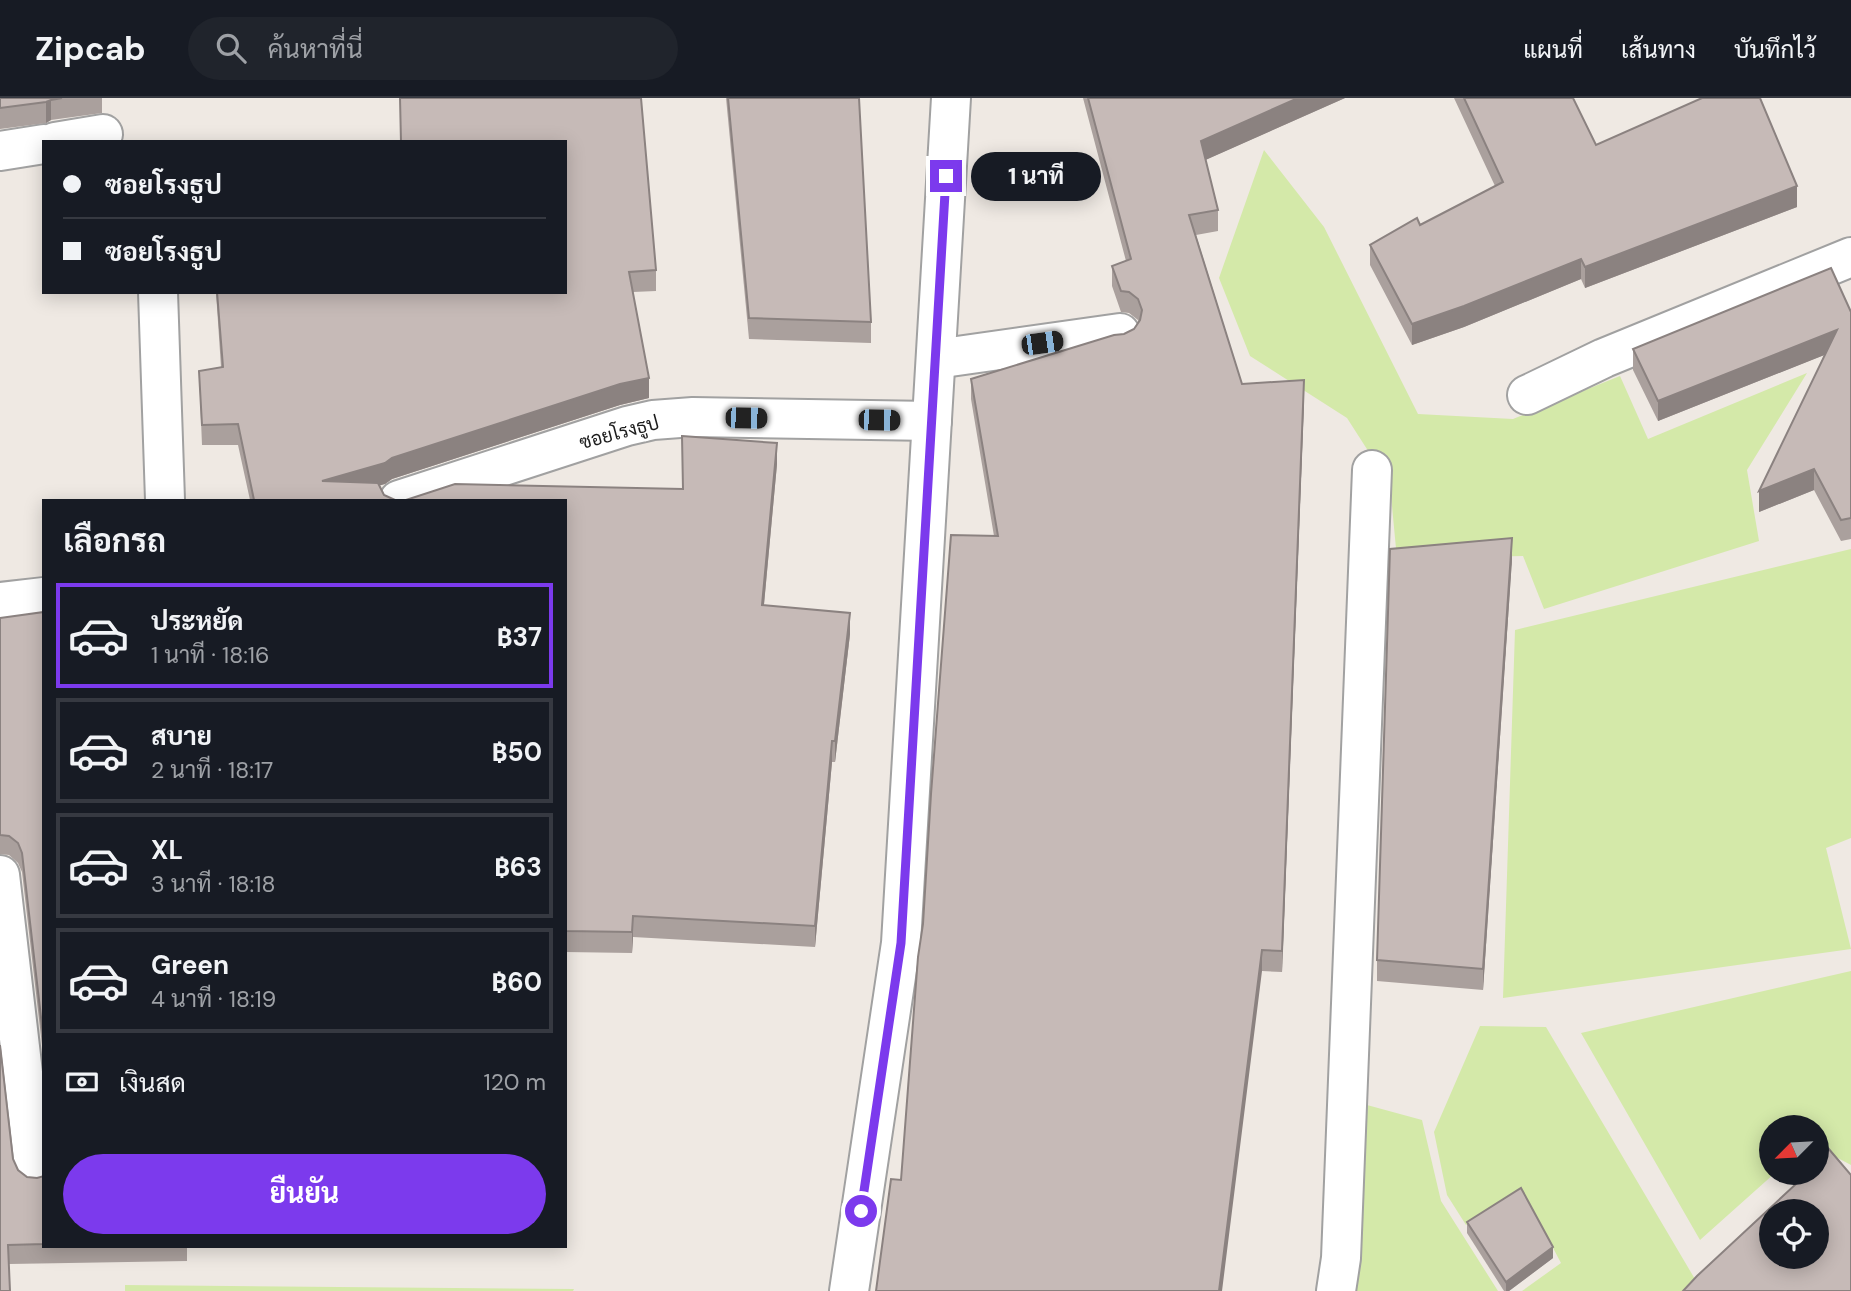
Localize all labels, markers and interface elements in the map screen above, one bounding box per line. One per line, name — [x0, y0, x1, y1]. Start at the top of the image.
search box — [188, 17, 678, 80]
text: Zipcab — [35, 27, 146, 70]
icon: search — [212, 29, 250, 67]
text: ค้นหาที่นี่ — [268, 32, 363, 66]
text: แผนที่ — [1523, 34, 1583, 65]
text: เส้นทาง — [1621, 34, 1696, 65]
text: บันทึกไว้ — [1734, 34, 1816, 65]
callout: 1 นาที — [970, 152, 1100, 200]
route end — [930, 160, 962, 192]
text: 1 นาที — [1008, 161, 1064, 191]
text: ซอยโรงธูป — [105, 168, 222, 202]
text: ซอยโรงธูป — [105, 235, 222, 269]
car — [1020, 330, 1065, 356]
car — [725, 407, 768, 429]
car — [858, 409, 901, 431]
street label: ซอยโรงธูป — [577, 410, 662, 456]
text: เลือกรถ — [63, 520, 166, 562]
icon: car — [67, 604, 130, 667]
text: ประหยัด — [151, 604, 244, 638]
text: ฿37 — [497, 620, 542, 654]
text: 1 นาที · 18:16 — [151, 640, 269, 670]
icon: car — [67, 719, 130, 782]
text: สบาย — [151, 719, 212, 753]
text: ฿50 — [492, 735, 542, 769]
text: 2 นาที · 18:17 — [151, 755, 273, 785]
text: XL — [151, 833, 183, 867]
icon: car — [67, 834, 130, 897]
text: ฿63 — [494, 850, 542, 884]
text: 3 นาที · 18:18 — [151, 869, 275, 899]
text: Green — [151, 948, 229, 982]
icon: car — [67, 949, 130, 1012]
text: ฿60 — [492, 965, 542, 999]
text: 4 นาที · 18:19 — [151, 984, 276, 1014]
icon: cash — [63, 1063, 101, 1101]
text: เงินสด — [119, 1066, 186, 1100]
text: 120 m — [483, 1067, 546, 1097]
north arrow — [1759, 1115, 1829, 1185]
map controls — [1759, 1115, 1829, 1269]
button: ยืนยัน — [63, 1154, 546, 1234]
route start — [845, 1195, 877, 1227]
button: locate — [1759, 1199, 1829, 1269]

